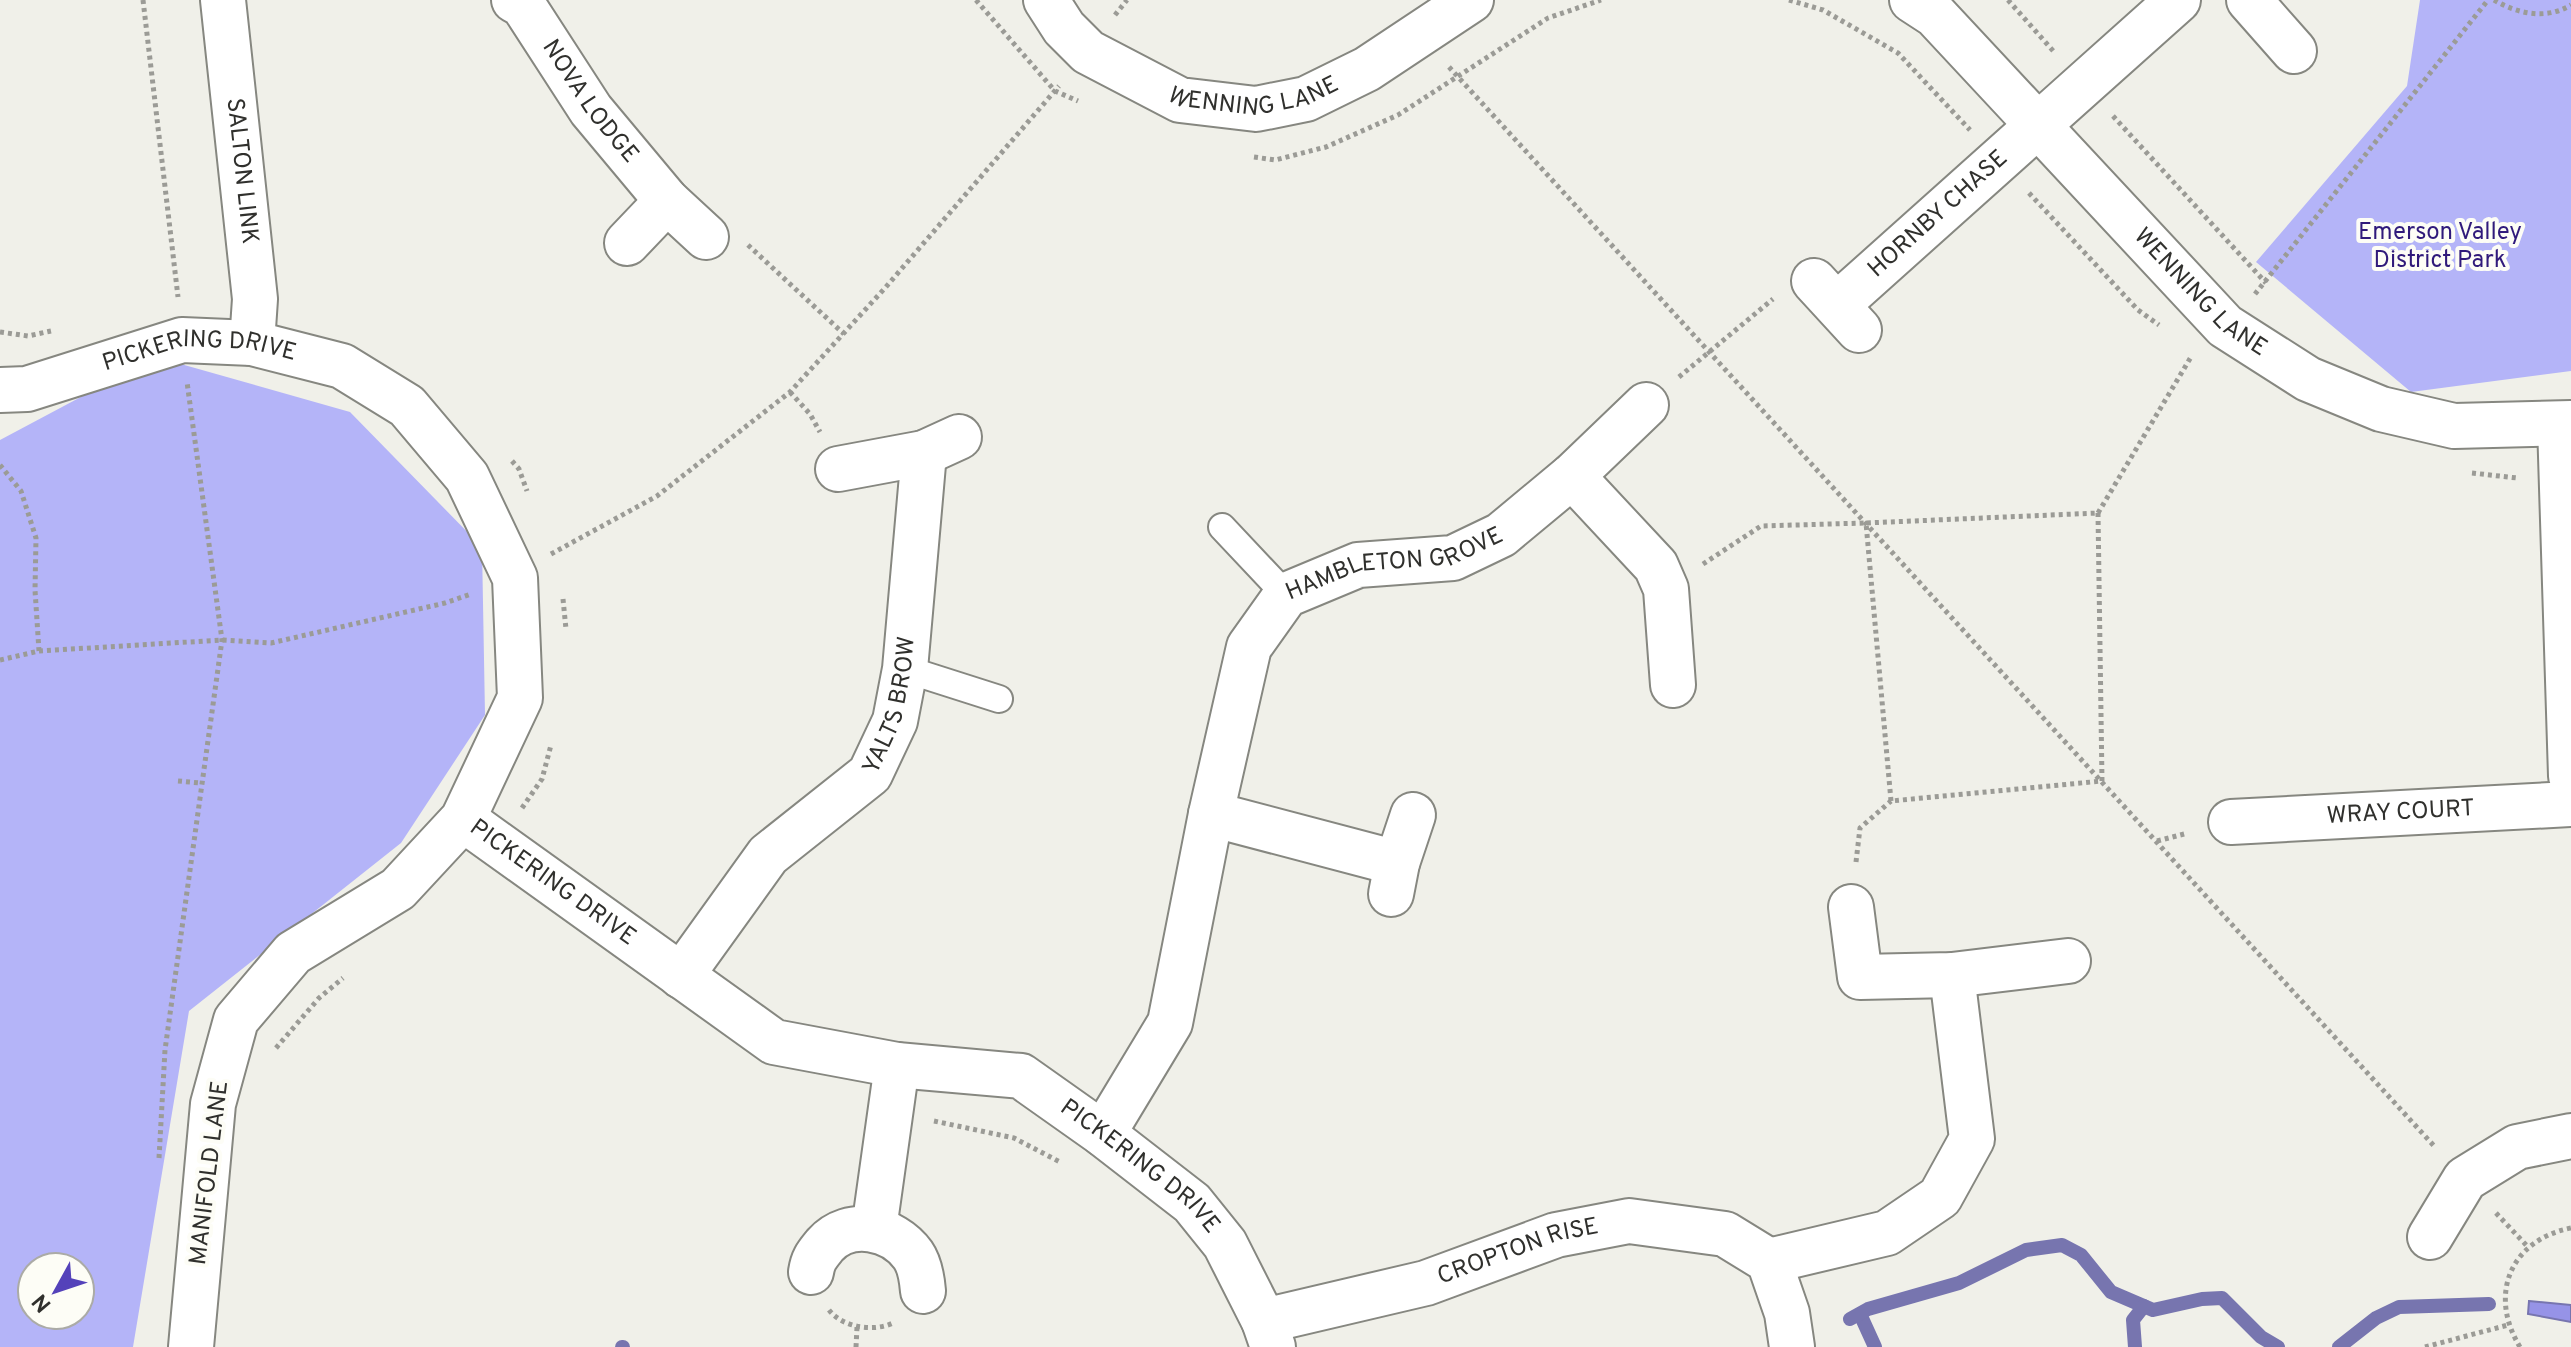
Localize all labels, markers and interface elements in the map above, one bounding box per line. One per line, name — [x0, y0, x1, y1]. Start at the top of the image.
street label: NOVA LODGE — [535, 34, 645, 170]
street label: WENNING LANE — [1162, 70, 1344, 124]
street label: SALTON LINK — [219, 96, 264, 246]
street label: HORNBY CHASE — [1862, 144, 2015, 285]
park label: Emerson Valley District Park — [2358, 218, 2522, 276]
street label: WENNING LANE — [2127, 222, 2272, 364]
street label: PICKERING DRIVE — [99, 325, 299, 379]
street label: HAMBLETON GROVE — [1281, 521, 1508, 608]
street label: YALTS BROW — [857, 635, 923, 779]
street label: WRAY COURT — [2326, 794, 2476, 832]
street label: PICKERING DRIVE — [463, 813, 641, 953]
street label: MANIFOLD LANE — [184, 1079, 236, 1267]
street label: PICKERING DRIVE — [1054, 1093, 1226, 1240]
street label: CROPTON RISE — [1434, 1212, 1601, 1292]
north arrow — [16, 1251, 96, 1331]
text: N — [27, 1288, 58, 1317]

